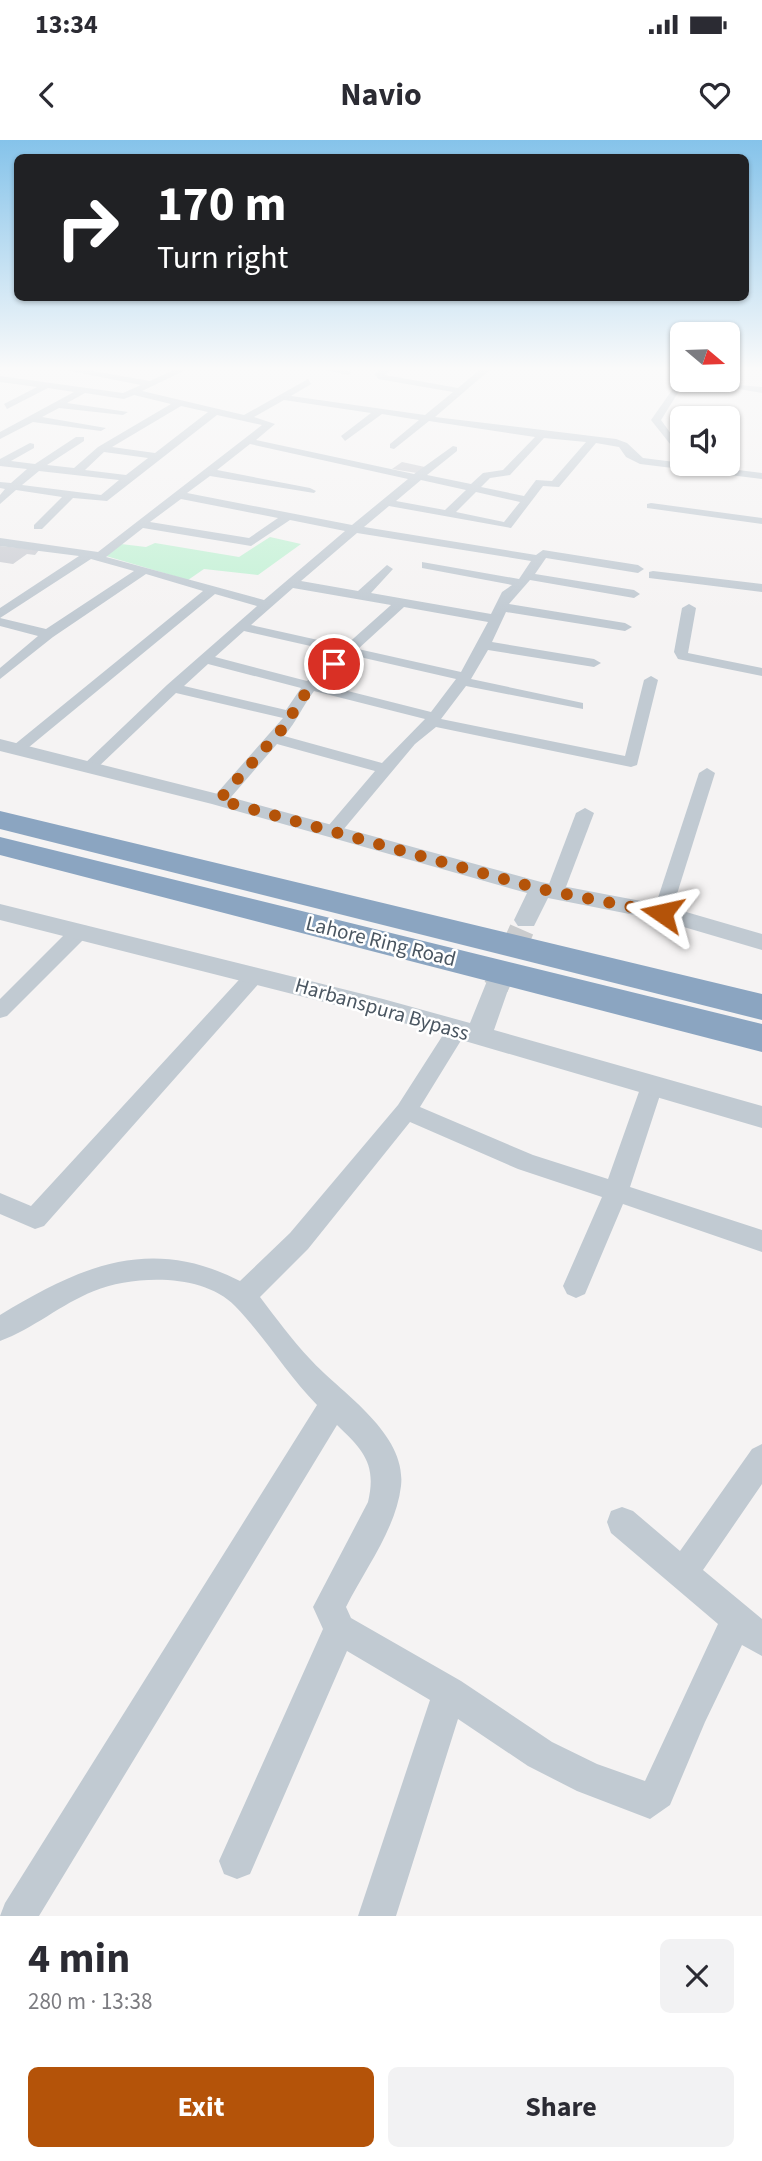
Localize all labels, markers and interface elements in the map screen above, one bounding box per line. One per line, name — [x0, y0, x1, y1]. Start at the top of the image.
text: 13:34 — [35, 6, 98, 43]
text: Navio — [340, 72, 422, 118]
icon: back — [28, 76, 66, 114]
icon: heart — [696, 76, 734, 114]
text: 170 m — [157, 170, 286, 240]
icon: right — [42, 182, 133, 273]
text: Turn right — [157, 235, 288, 281]
north arrow — [670, 322, 740, 392]
map controls — [670, 322, 740, 476]
button: sound — [670, 406, 740, 476]
pin — [304, 634, 364, 694]
icon: arrive — [315, 645, 353, 683]
position arrow — [625, 876, 699, 950]
street label: Lahore Ring Road — [303, 908, 459, 974]
street label: Harbanspura Bypass — [291, 970, 473, 1048]
text: 4 min — [28, 1929, 130, 1989]
button: close — [660, 1939, 734, 2013]
text: 280 m · 13:38 — [28, 1985, 152, 2018]
button: Exit — [28, 2067, 374, 2147]
button: Share — [388, 2067, 734, 2147]

